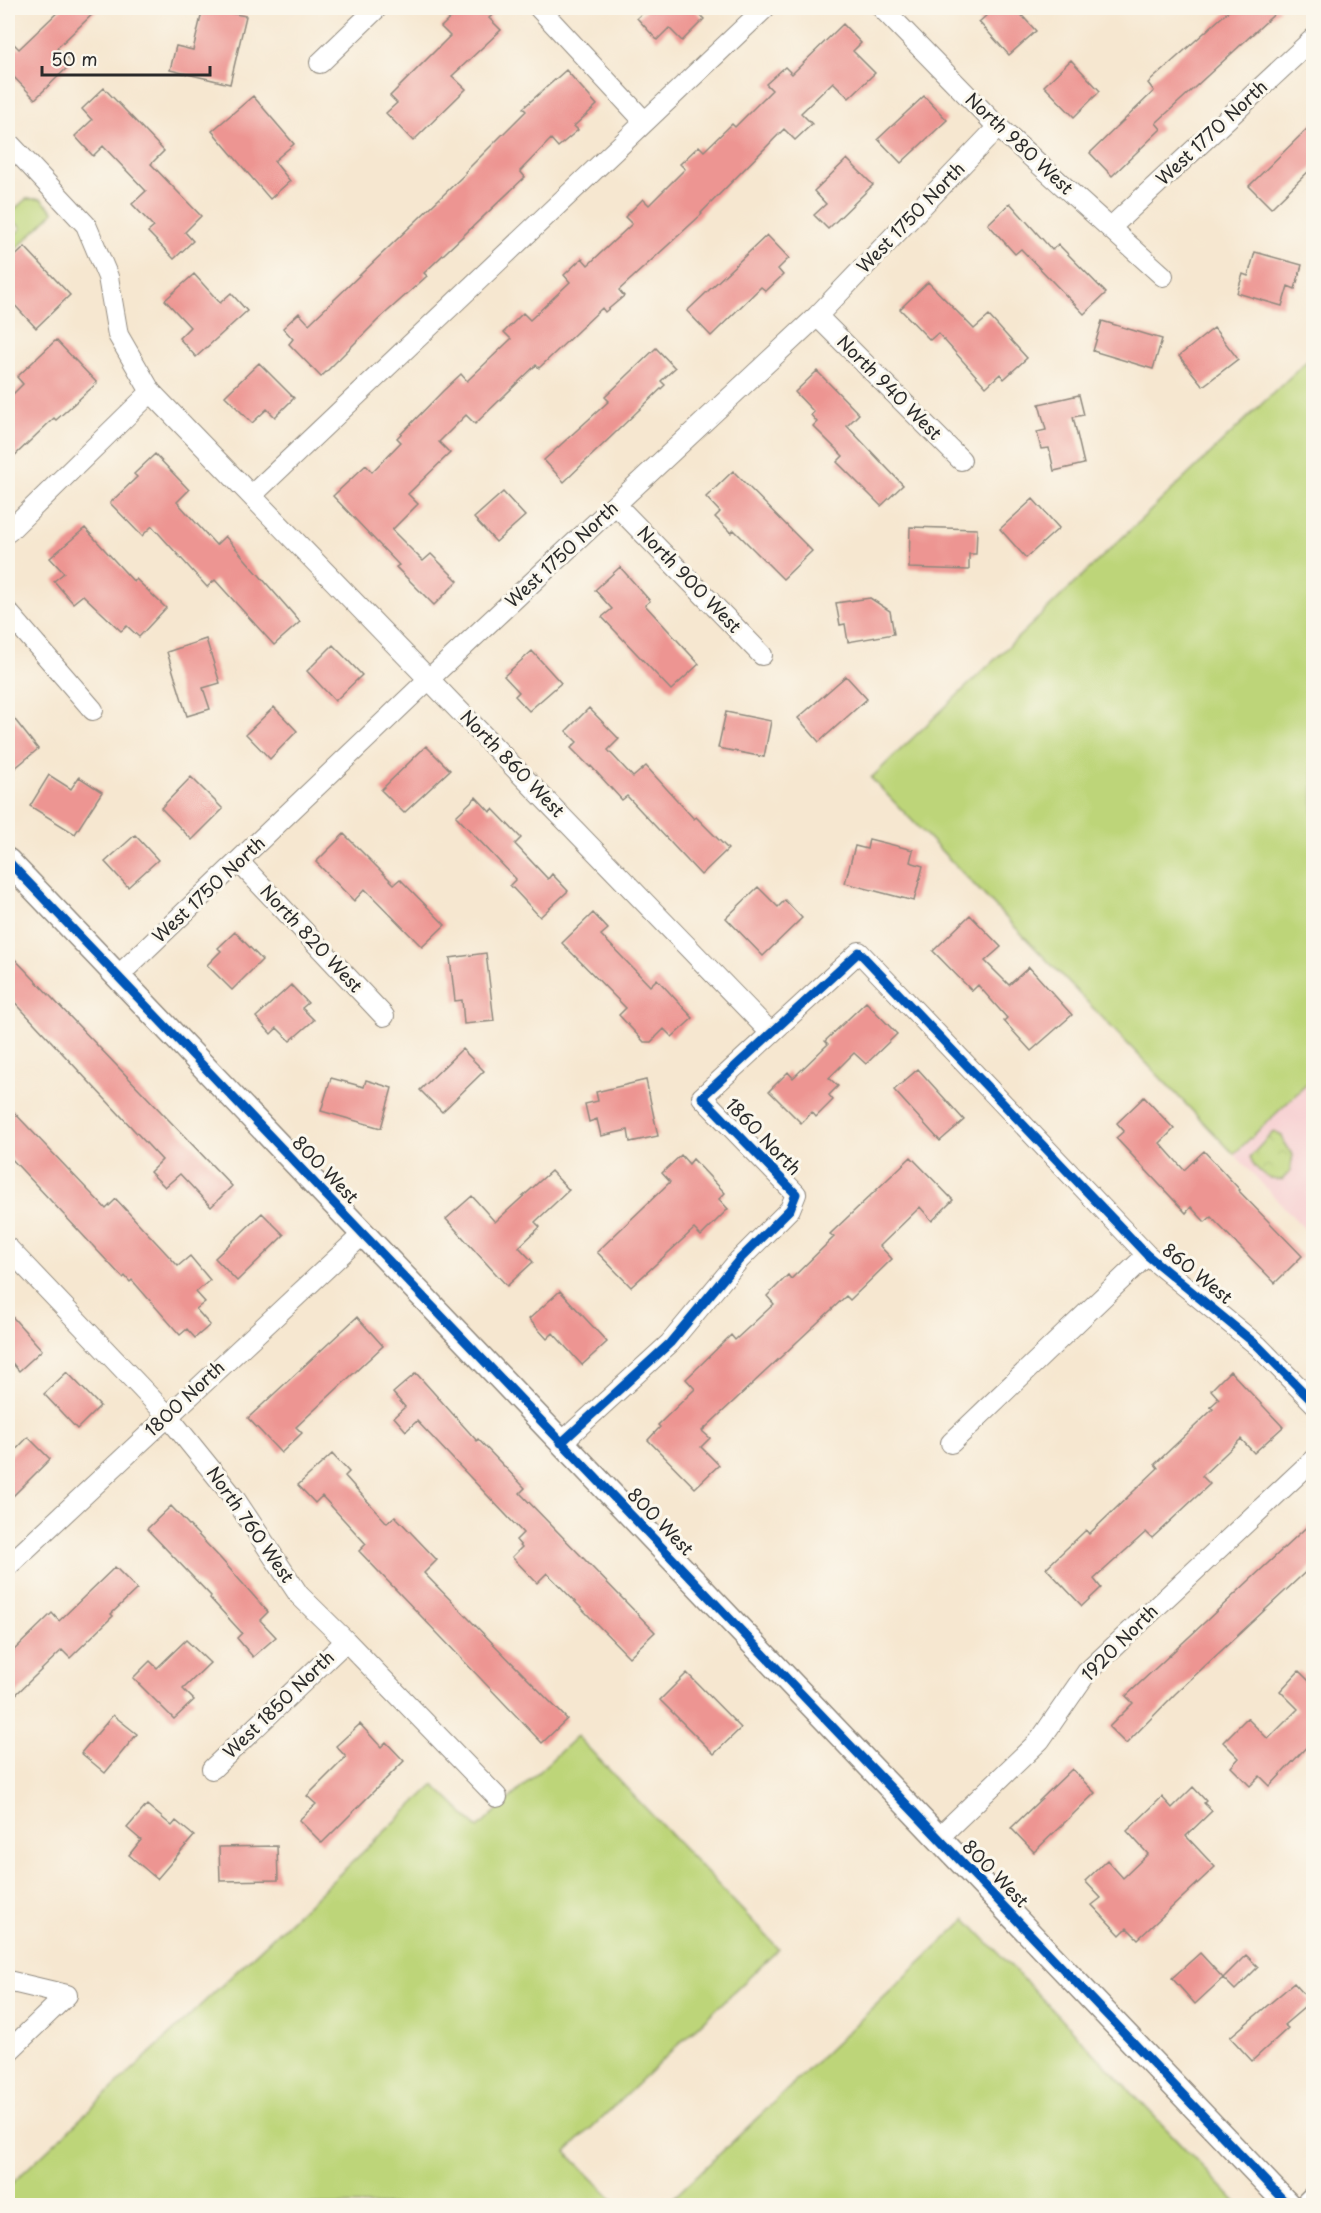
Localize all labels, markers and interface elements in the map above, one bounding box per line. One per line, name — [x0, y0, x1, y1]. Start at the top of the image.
scale bar — [42, 39, 210, 77]
text: 50 m — [51, 45, 98, 72]
street label: West 1770 North — [1149, 73, 1273, 191]
street label: North 980 West — [960, 86, 1080, 200]
street label: West 1750 North — [850, 155, 970, 279]
street label: North 940 West — [831, 328, 949, 446]
street label: West 1750 North — [498, 494, 623, 613]
street label: North 900 West — [632, 519, 748, 639]
street label: North 860 West — [455, 703, 572, 823]
street label: West 1750 North — [145, 829, 270, 948]
street label: North 820 West — [255, 878, 369, 998]
street label: 1860 North — [720, 1091, 808, 1181]
street label: 800 West — [287, 1129, 366, 1209]
street label: 860 West — [1157, 1236, 1239, 1310]
street label: 1800 North — [138, 1354, 230, 1442]
street label: North 760 West — [201, 1460, 302, 1588]
street label: 800 West — [622, 1481, 701, 1561]
street label: 1920 North — [1074, 1597, 1163, 1686]
street label: West 1850 North — [216, 1644, 340, 1764]
street label: 800 West — [957, 1833, 1036, 1913]

